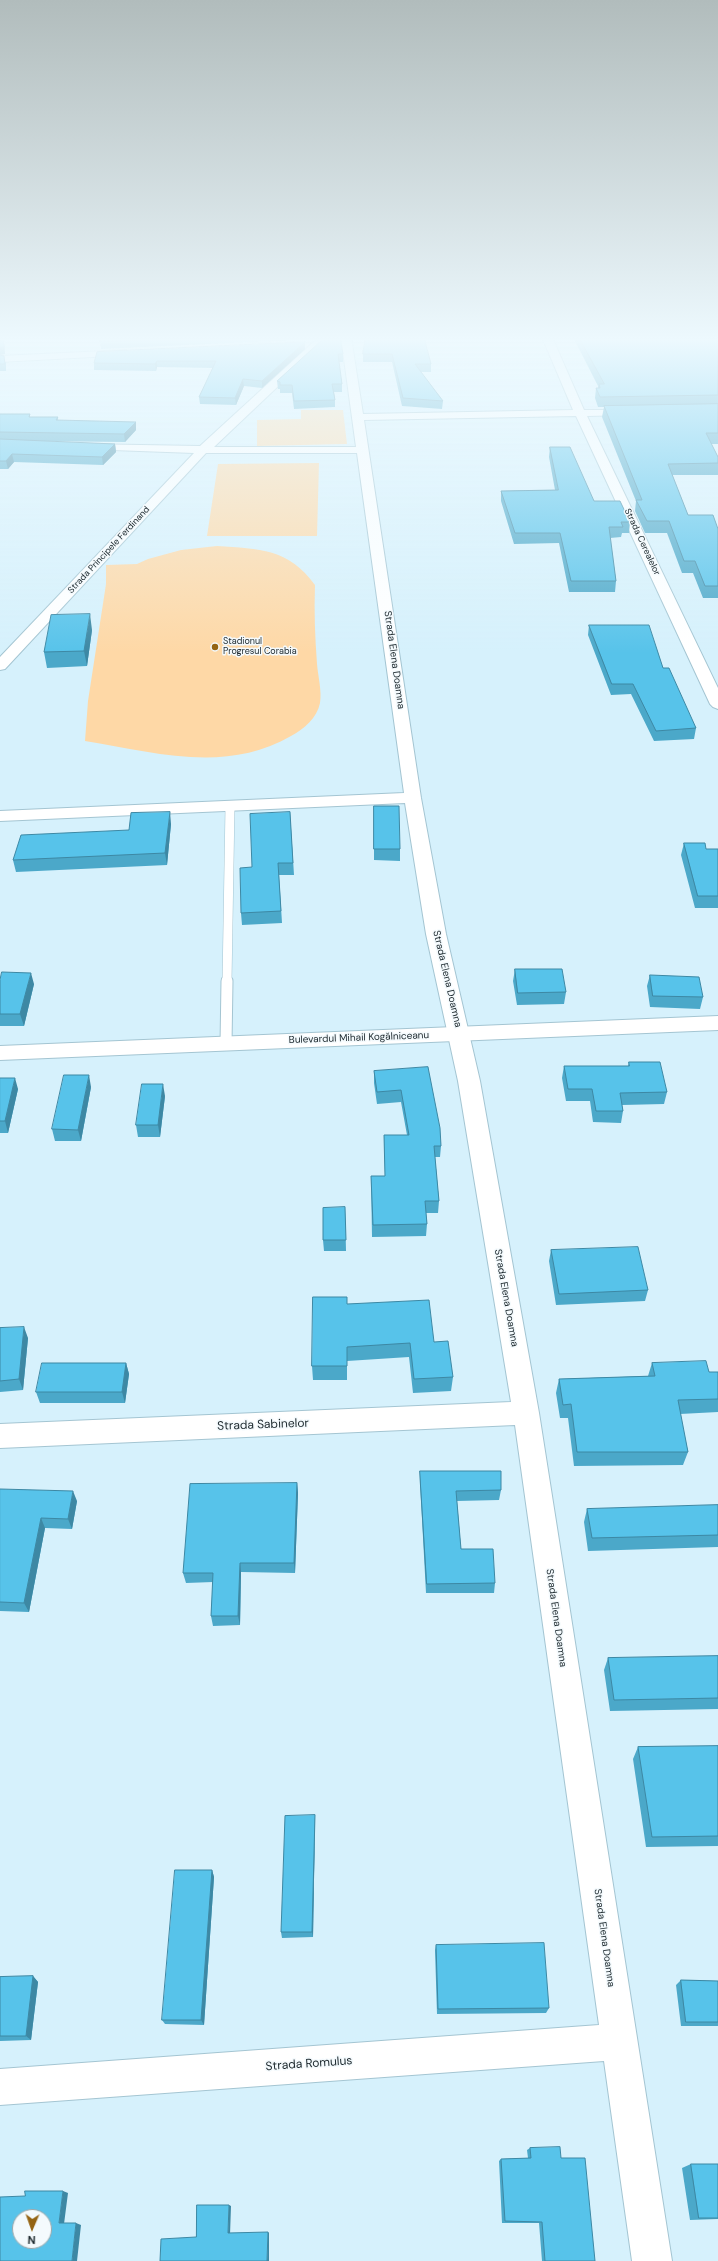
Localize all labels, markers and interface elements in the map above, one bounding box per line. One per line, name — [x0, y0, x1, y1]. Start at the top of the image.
street label: Strada Principele Ferdinand — [66, 504, 152, 596]
street label: Strada Cerealelor — [622, 507, 662, 577]
street label: Strada Elena Doamna — [381, 610, 407, 710]
place label: Stadionul Progresul Corabia — [223, 637, 297, 658]
marker: Stadionul Progresul Corabia — [210, 642, 220, 652]
street label: Strada Elena Doamna — [430, 929, 464, 1029]
street label: Bulevardul Mihail Kogălniceanu — [289, 1030, 429, 1046]
street label: Strada Elena Doamna — [491, 1248, 521, 1348]
street label: Strada Sabinelor — [217, 1416, 309, 1434]
street label: Strada Elena Doamna — [543, 1568, 569, 1668]
street label: Strada Elena Doamna — [591, 1888, 617, 1988]
street label: Strada Romulus — [265, 2054, 353, 2074]
north arrow — [12, 2209, 52, 2249]
text: N — [27, 2233, 36, 2247]

